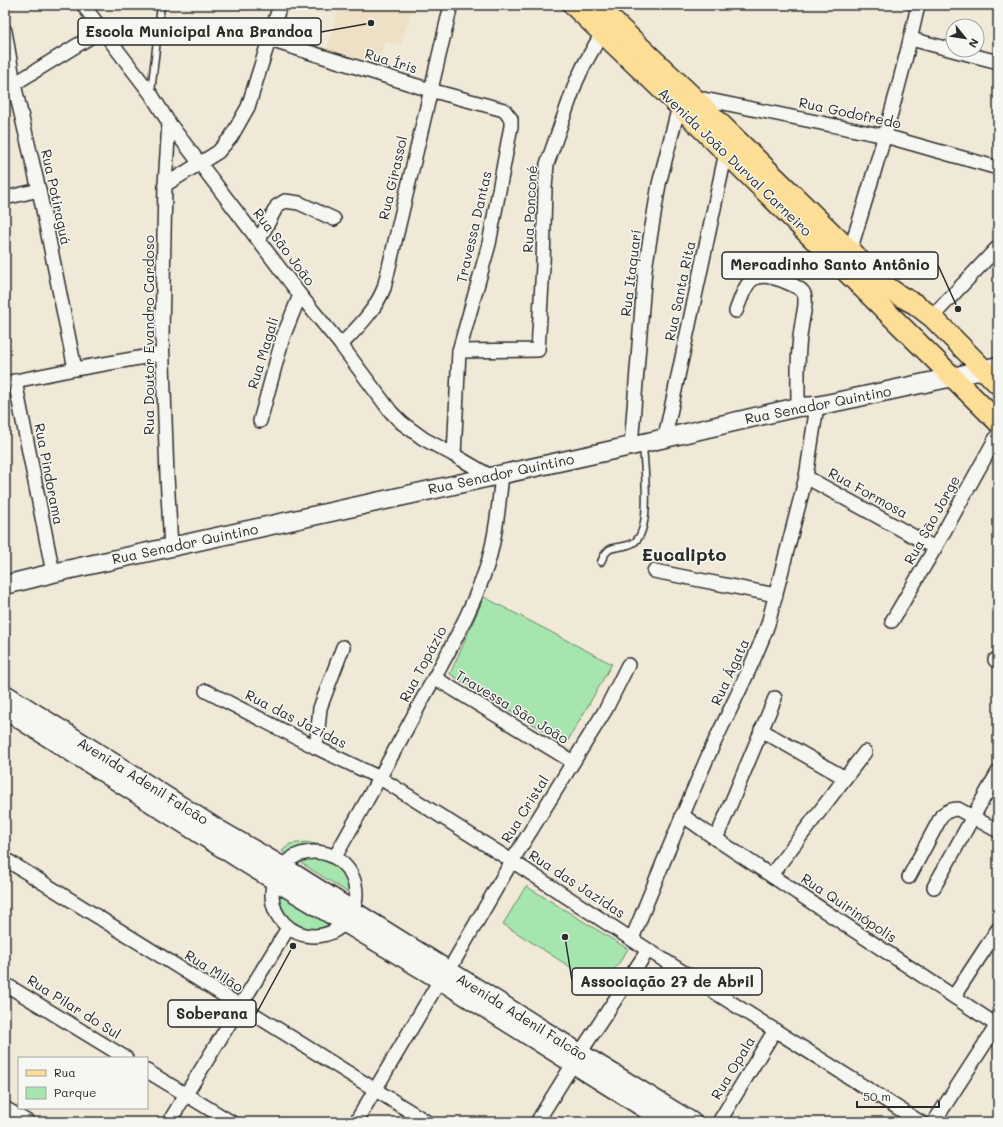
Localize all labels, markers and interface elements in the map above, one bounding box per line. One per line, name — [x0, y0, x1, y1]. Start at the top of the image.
callout: Escola Municipal Ana Brandoa — [78, 18, 321, 45]
north arrow — [945, 18, 985, 58]
text: Escola Municipal Ana Brandoa — [85, 21, 313, 41]
text: N — [966, 36, 983, 51]
street label: Rua Íris — [363, 44, 420, 78]
street label: Avenida João Durval Carneiro — [655, 83, 816, 240]
street label: Rua Godofredo — [797, 92, 903, 133]
street label: Rua Girassol — [374, 134, 411, 222]
street label: Rua Potiraguá — [37, 147, 76, 247]
street label: Rua Ponconé — [518, 165, 541, 253]
street label: Travessa Dantas — [451, 169, 496, 285]
street label: Rua São João — [249, 204, 320, 289]
street label: Rua Itaquarí — [616, 228, 645, 318]
street label: Rua Doutor Evandro Cardoso — [139, 235, 158, 435]
street label: Rua Santa Rita — [660, 239, 699, 343]
callout: Mercadinho Santo Antônio — [722, 252, 938, 279]
text: Mercadinho Santo Antônio — [730, 254, 930, 274]
street label: Rua Magali — [243, 315, 282, 391]
street label: Rua Senador Quintino — [743, 381, 893, 428]
street label: Rua Pindorama — [30, 421, 69, 526]
street label: Rua Senador Quintino — [426, 449, 576, 498]
street label: Rua Formosa — [825, 463, 911, 522]
street label: Rua São Jorge — [899, 472, 964, 568]
street label: Rua Senador Quintino — [110, 519, 260, 568]
district label: Eucalipto — [642, 542, 726, 566]
street label: Rua Topázio — [395, 622, 451, 705]
street label: Rua Ágata — [706, 635, 753, 708]
street label: Travessa São João — [452, 665, 572, 748]
street label: Rua das Jazidas — [242, 685, 350, 752]
street label: Avenida Adenil Falcão — [74, 732, 212, 829]
street label: Rua Cristal — [496, 771, 553, 846]
street label: Rua das Jazidas — [525, 845, 629, 922]
street label: Rua Quirinópolis — [798, 868, 901, 947]
street label: Rua Milão — [181, 945, 247, 996]
street label: Avenida Adenil Falcão — [453, 968, 591, 1065]
callout: Associação 27 de Abril — [572, 968, 762, 995]
street label: Rua Pilar do Sul — [24, 970, 125, 1043]
text: Associação 27 de Abril — [580, 971, 754, 991]
callout: Soberana — [168, 1000, 256, 1027]
text: Soberana — [176, 1003, 248, 1023]
street label: Rua Opala — [706, 1033, 759, 1103]
legend — [18, 1057, 148, 1109]
text: Rua — [54, 1064, 76, 1080]
scale bar — [857, 1083, 939, 1109]
text: Parque — [54, 1084, 97, 1100]
text: 50 m — [863, 1088, 891, 1104]

